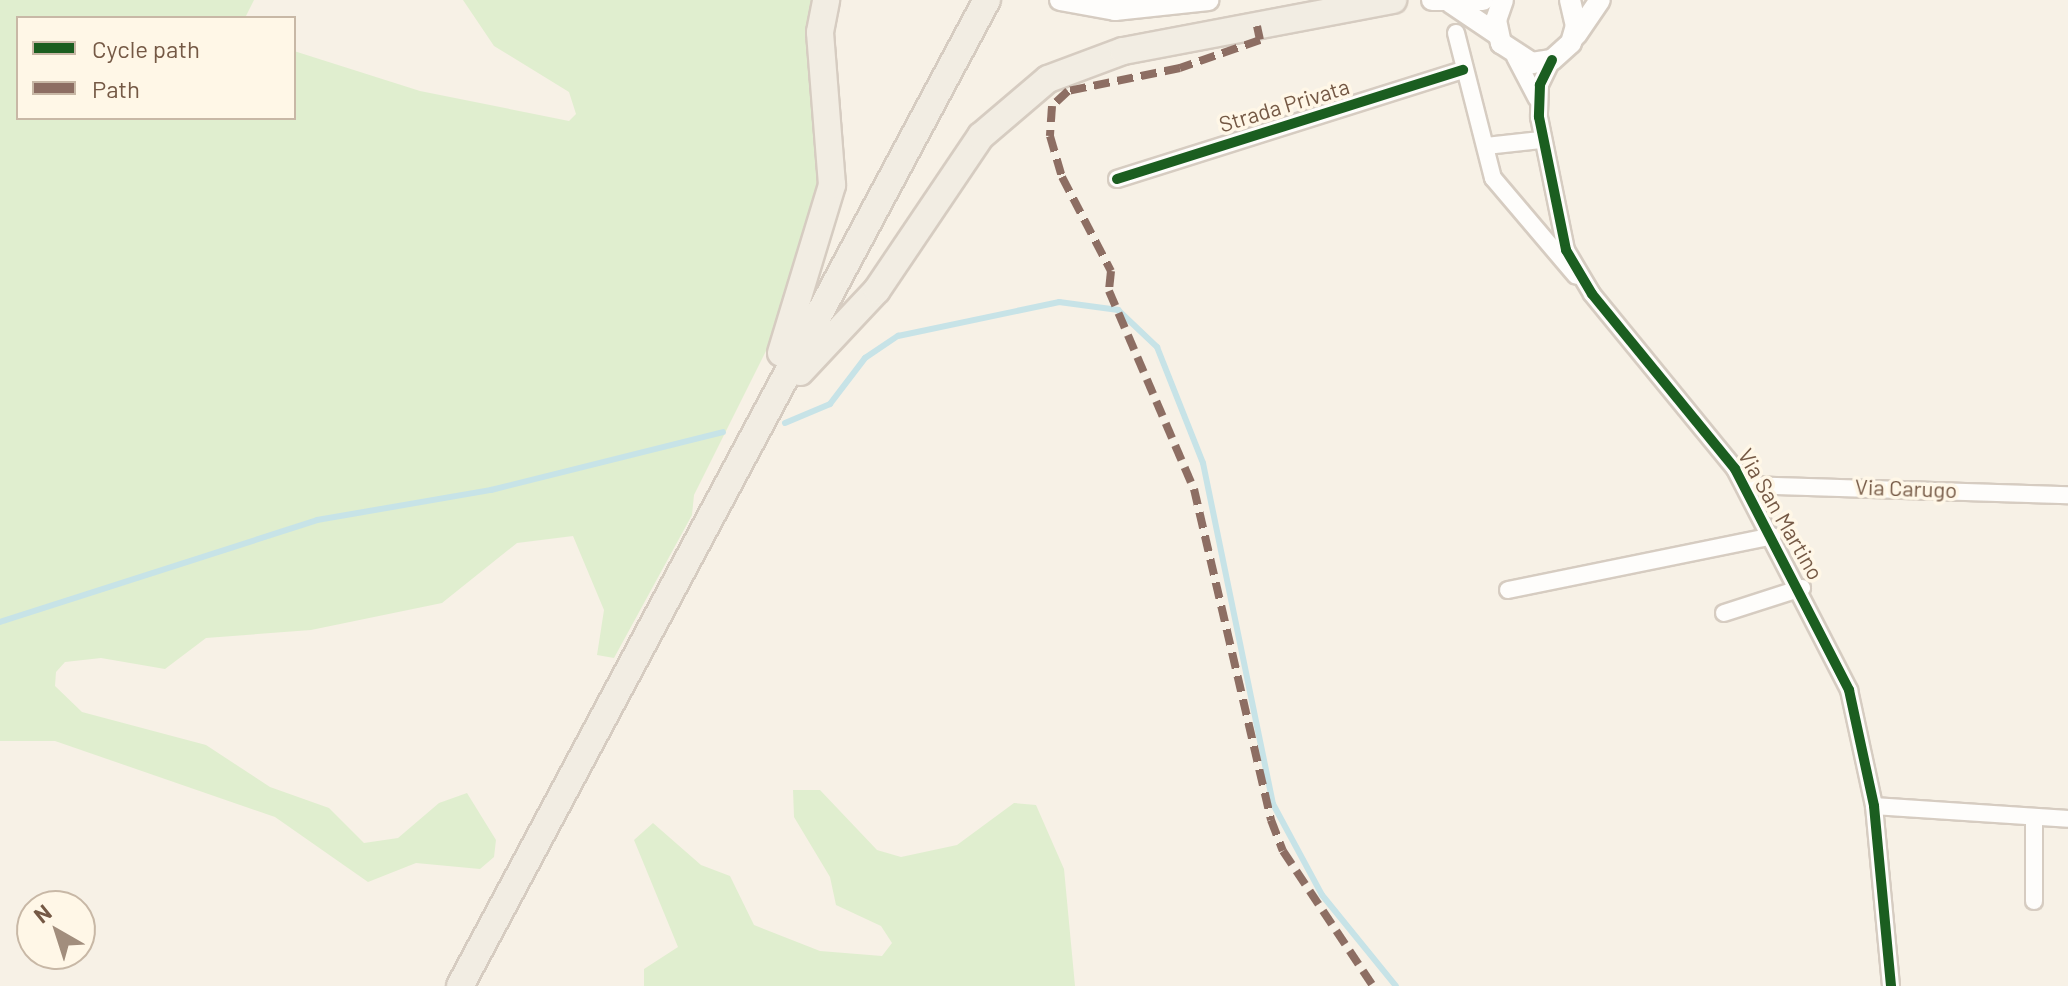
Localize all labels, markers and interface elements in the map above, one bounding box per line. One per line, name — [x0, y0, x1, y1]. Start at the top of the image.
legend — [16, 16, 296, 120]
text: Cycle path — [92, 34, 200, 63]
street label: Strada Privata — [1216, 73, 1352, 137]
text: Path — [92, 74, 140, 103]
street label: Via San Martino — [1733, 444, 1829, 584]
street label: Via Carugo — [1854, 473, 1958, 503]
north arrow — [16, 890, 96, 970]
text: N — [28, 898, 56, 928]

